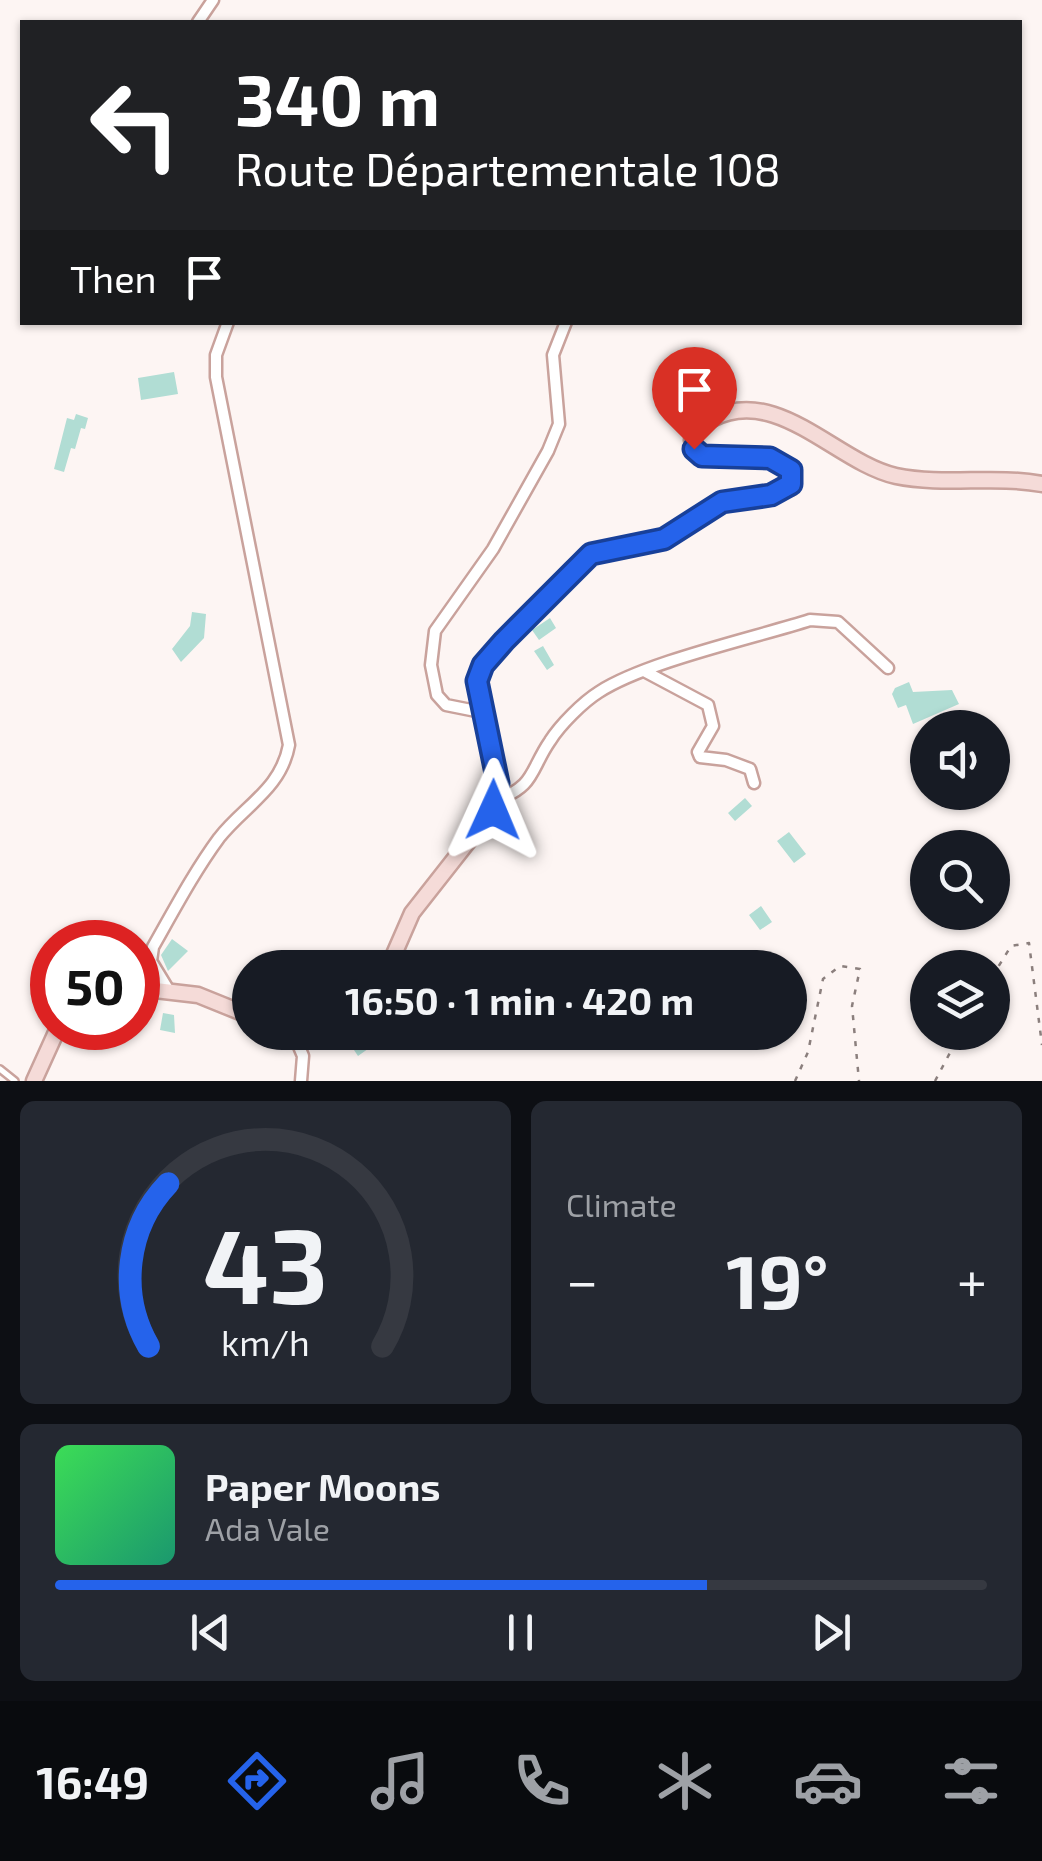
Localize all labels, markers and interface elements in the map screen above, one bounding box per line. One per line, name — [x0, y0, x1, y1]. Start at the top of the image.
text: 340 m — [235, 56, 440, 140]
icon: left — [70, 60, 200, 190]
text: Route Départementale 108 — [235, 141, 781, 195]
icon: arrive — [177, 250, 232, 305]
text: Then — [70, 255, 157, 301]
pin — [652, 347, 737, 450]
icon: arrive — [667, 362, 722, 417]
map controls — [910, 710, 1010, 1050]
button: sound — [910, 710, 1010, 810]
position arrow — [441, 758, 545, 862]
button: search — [910, 830, 1010, 930]
speed limit sign: 50 — [30, 920, 160, 1050]
button: layers — [910, 950, 1010, 1050]
text: 16:50 · 1 min · 420 m — [345, 977, 694, 1023]
text: Climate — [566, 1185, 677, 1223]
text: 43 — [203, 1200, 328, 1325]
text: 19° — [726, 1234, 829, 1324]
text: − — [566, 1246, 598, 1312]
text: + — [957, 1246, 987, 1312]
text: km/h — [221, 1320, 310, 1363]
text: Paper Moons — [205, 1463, 441, 1509]
text: Ada Vale — [205, 1509, 330, 1547]
icon: previous — [183, 1605, 238, 1660]
icon: pause — [493, 1605, 548, 1660]
icon: next — [804, 1605, 859, 1660]
icon: directions — [222, 1746, 292, 1816]
icon: music — [365, 1746, 435, 1816]
icon: phone — [507, 1746, 577, 1816]
icon: climate — [650, 1746, 720, 1816]
icon: car — [793, 1746, 863, 1816]
icon: filters — [936, 1746, 1006, 1816]
text: 16:49 — [36, 1754, 149, 1808]

